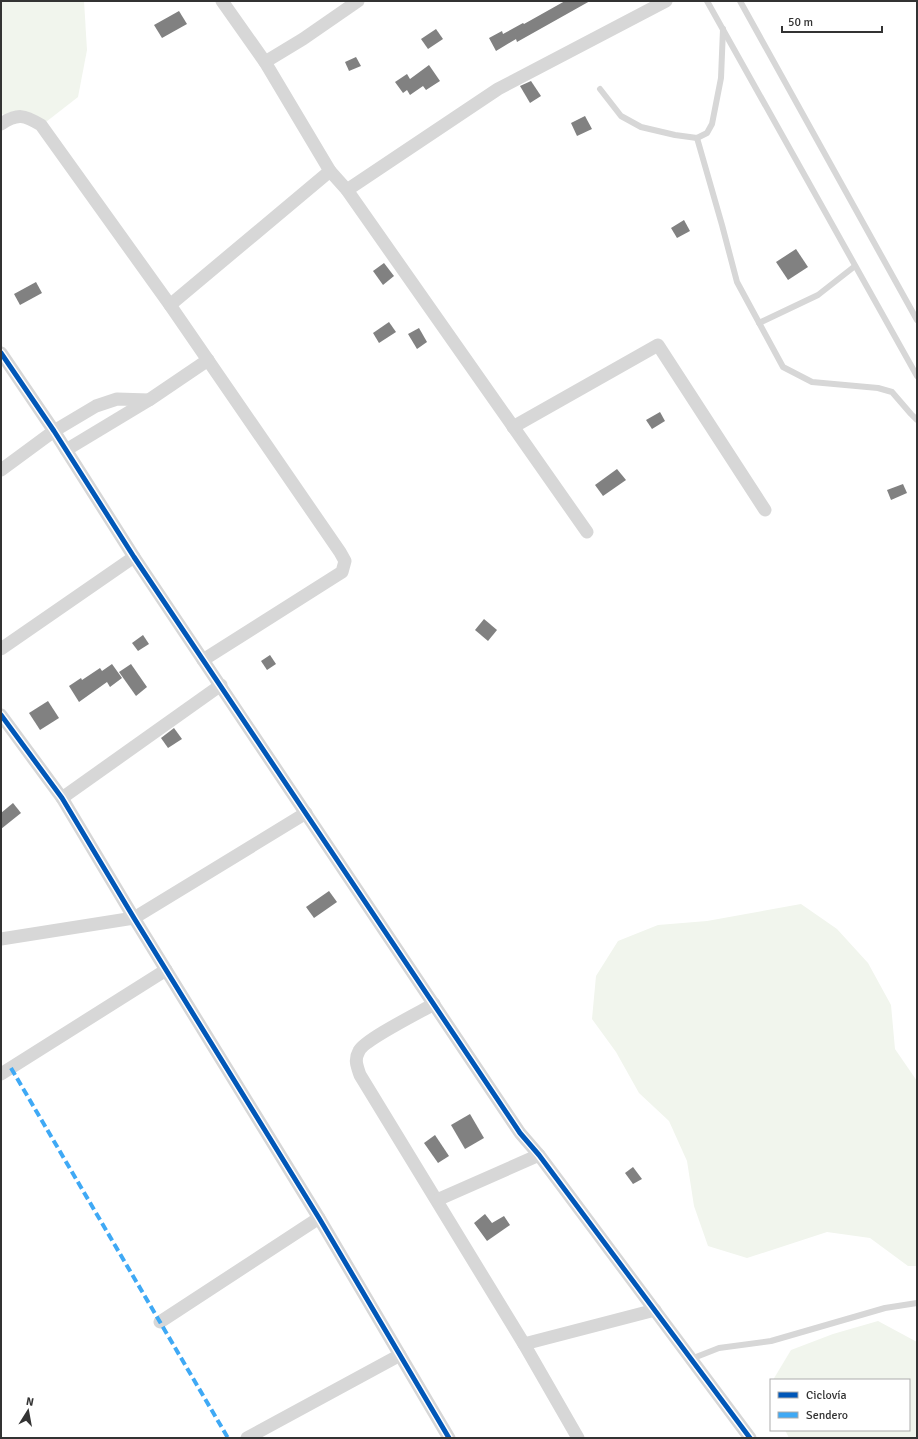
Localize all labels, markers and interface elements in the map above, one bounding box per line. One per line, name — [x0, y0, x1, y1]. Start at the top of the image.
scale bar — [782, 8, 882, 34]
text: 50 m — [788, 15, 813, 30]
legend — [770, 1379, 910, 1431]
text: Ciclovía — [806, 1388, 847, 1403]
north arrow — [8, 1391, 48, 1431]
text: N — [25, 1395, 35, 1409]
text: Sendero — [806, 1408, 848, 1423]

